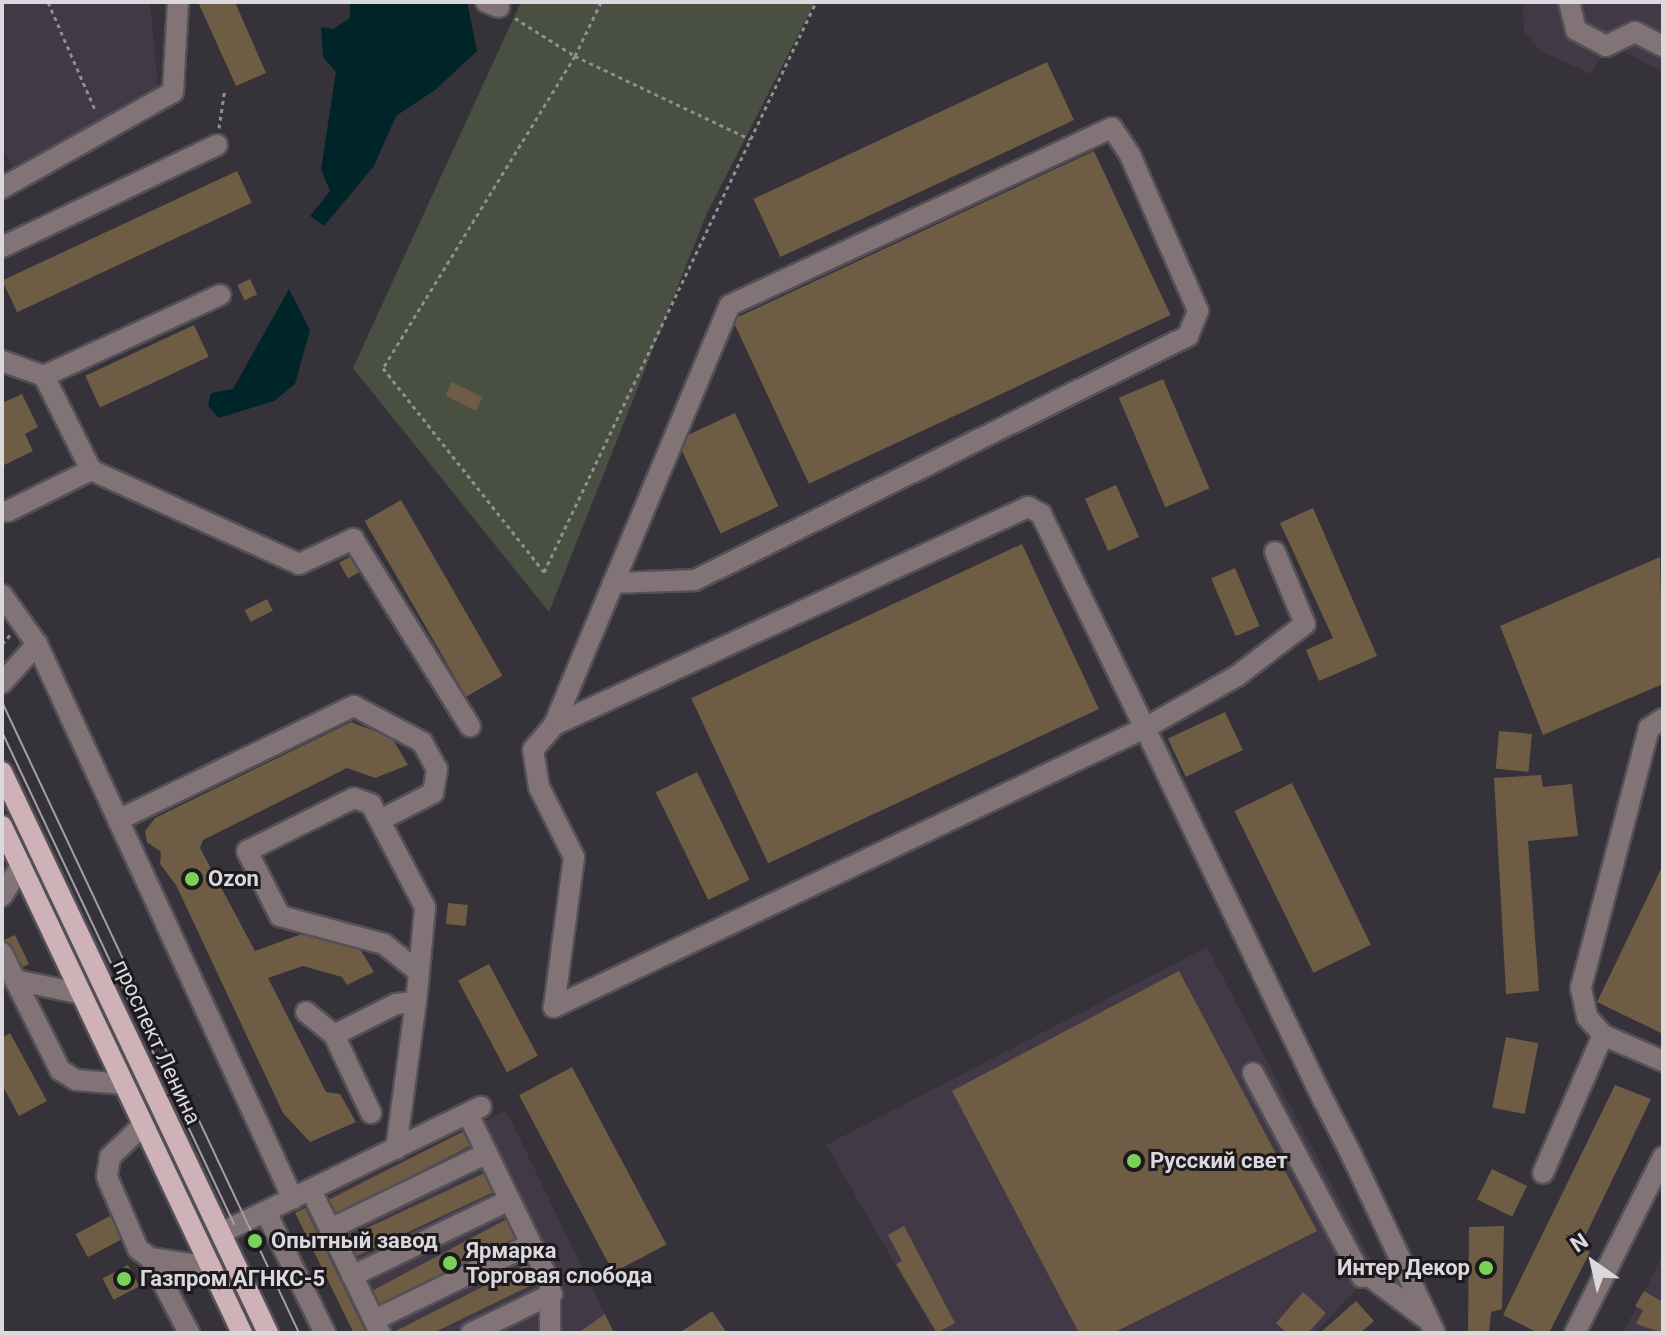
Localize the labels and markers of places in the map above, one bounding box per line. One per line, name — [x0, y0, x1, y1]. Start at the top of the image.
place label: Ozon — [208, 866, 259, 892]
marker: Ozon — [183, 870, 201, 888]
place label: Русский свет — [1150, 1148, 1288, 1174]
marker: Русский свет — [1125, 1152, 1143, 1170]
place label: Опытный завод — [271, 1228, 438, 1254]
marker: Опытный завод — [246, 1232, 264, 1250]
place label: Ярмарка Торговая слобода — [466, 1237, 652, 1288]
marker: Ярмарка Торговая слобода — [441, 1254, 459, 1272]
place label: Интер Декор — [1337, 1255, 1470, 1281]
marker: Интер Декор — [1477, 1259, 1495, 1277]
place label: Газпром АГНКС-5 — [140, 1266, 325, 1292]
marker: Газпром АГНКС-5 — [115, 1270, 133, 1288]

